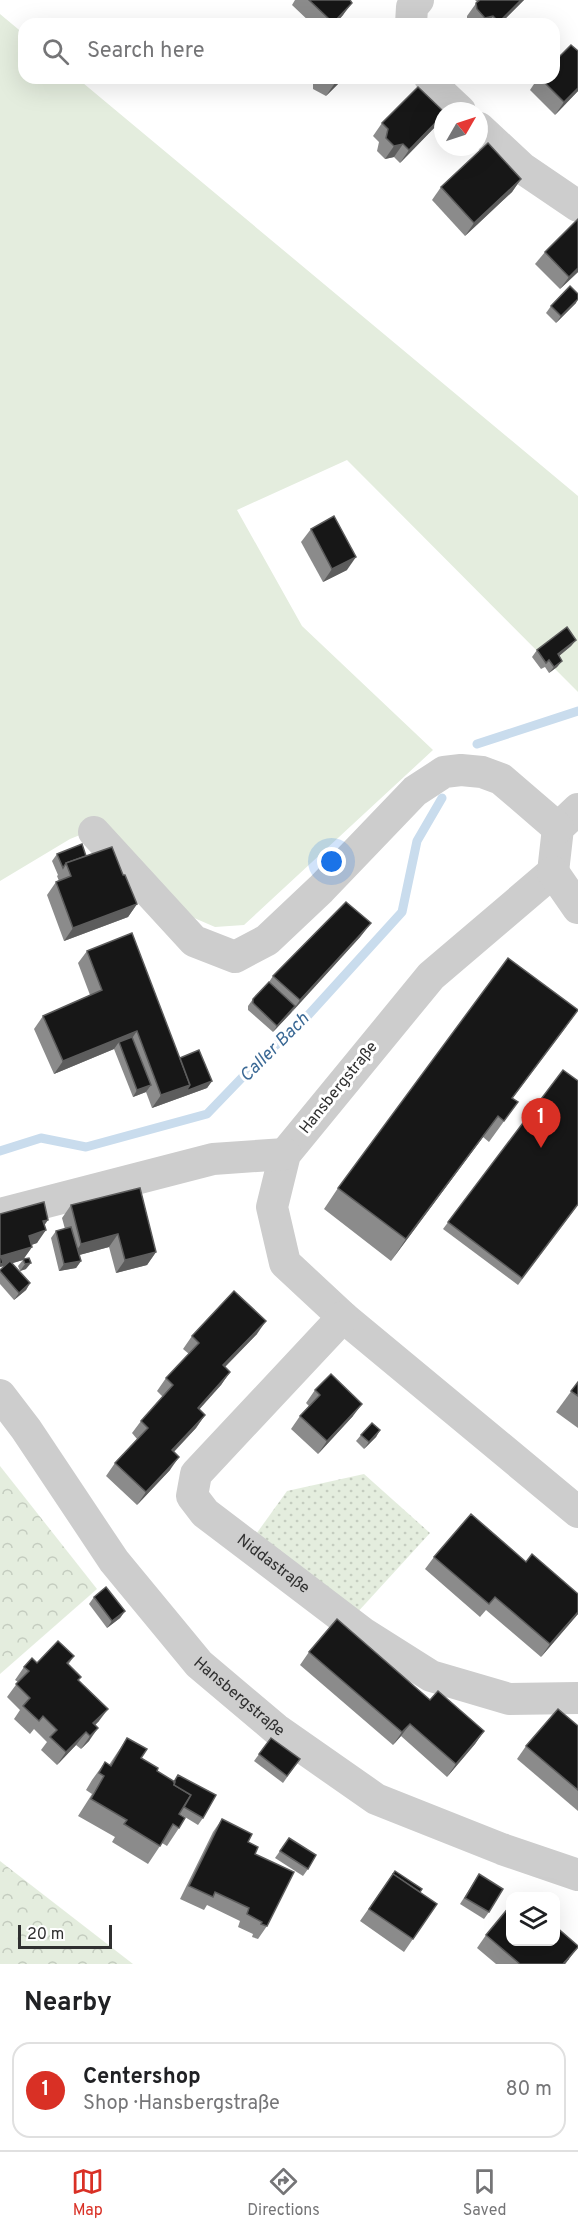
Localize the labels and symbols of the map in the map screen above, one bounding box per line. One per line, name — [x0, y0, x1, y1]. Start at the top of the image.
north arrow — [434, 102, 488, 156]
your location — [317, 847, 346, 876]
water label: Caller Bach — [235, 1008, 315, 1088]
street label: Hansbergstraße — [296, 1038, 382, 1138]
pin: 1 — [522, 1098, 560, 1148]
street label: Niddastraße — [232, 1530, 313, 1599]
street label: Hansbergstraße — [189, 1653, 288, 1742]
scale bar — [18, 1922, 112, 1950]

